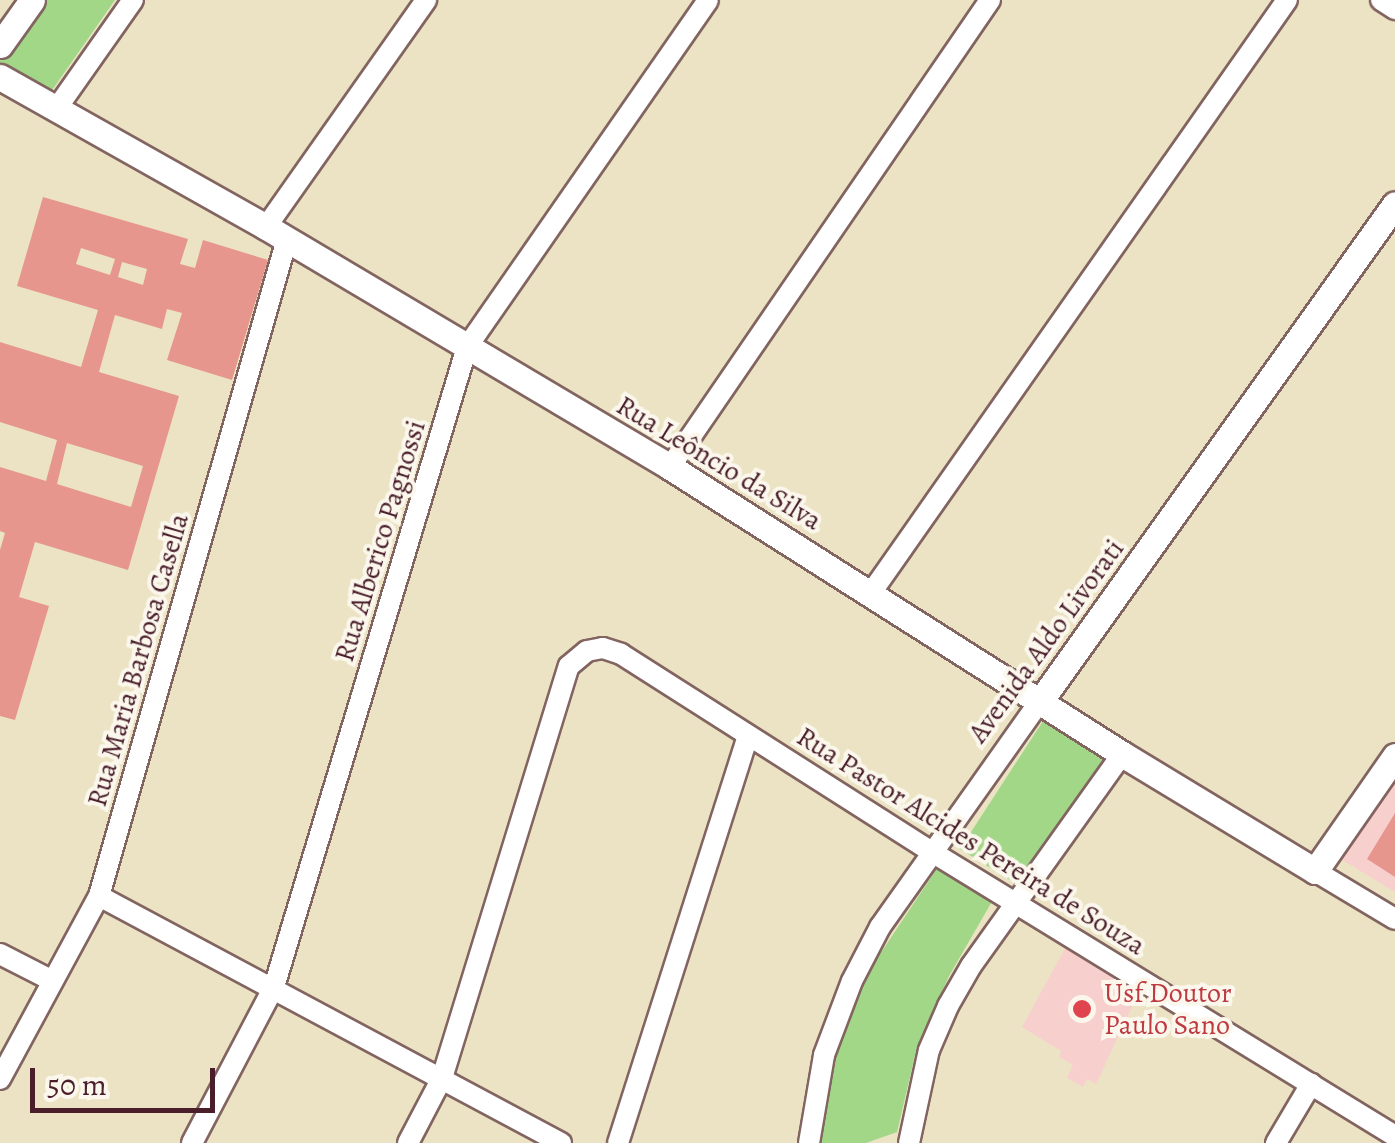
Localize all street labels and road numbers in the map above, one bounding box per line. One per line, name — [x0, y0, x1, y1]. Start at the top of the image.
street label: Rua Leôncio da Silva — [610, 389, 828, 537]
street label: Rua Alberico Pagnossi — [327, 416, 433, 666]
street label: Rua Maria Barbosa Casella — [80, 510, 196, 810]
street label: Avenida Aldo Livorati — [961, 533, 1131, 749]
street label: Rua Pastor Alcides Pereira de Souza — [791, 720, 1151, 962]

